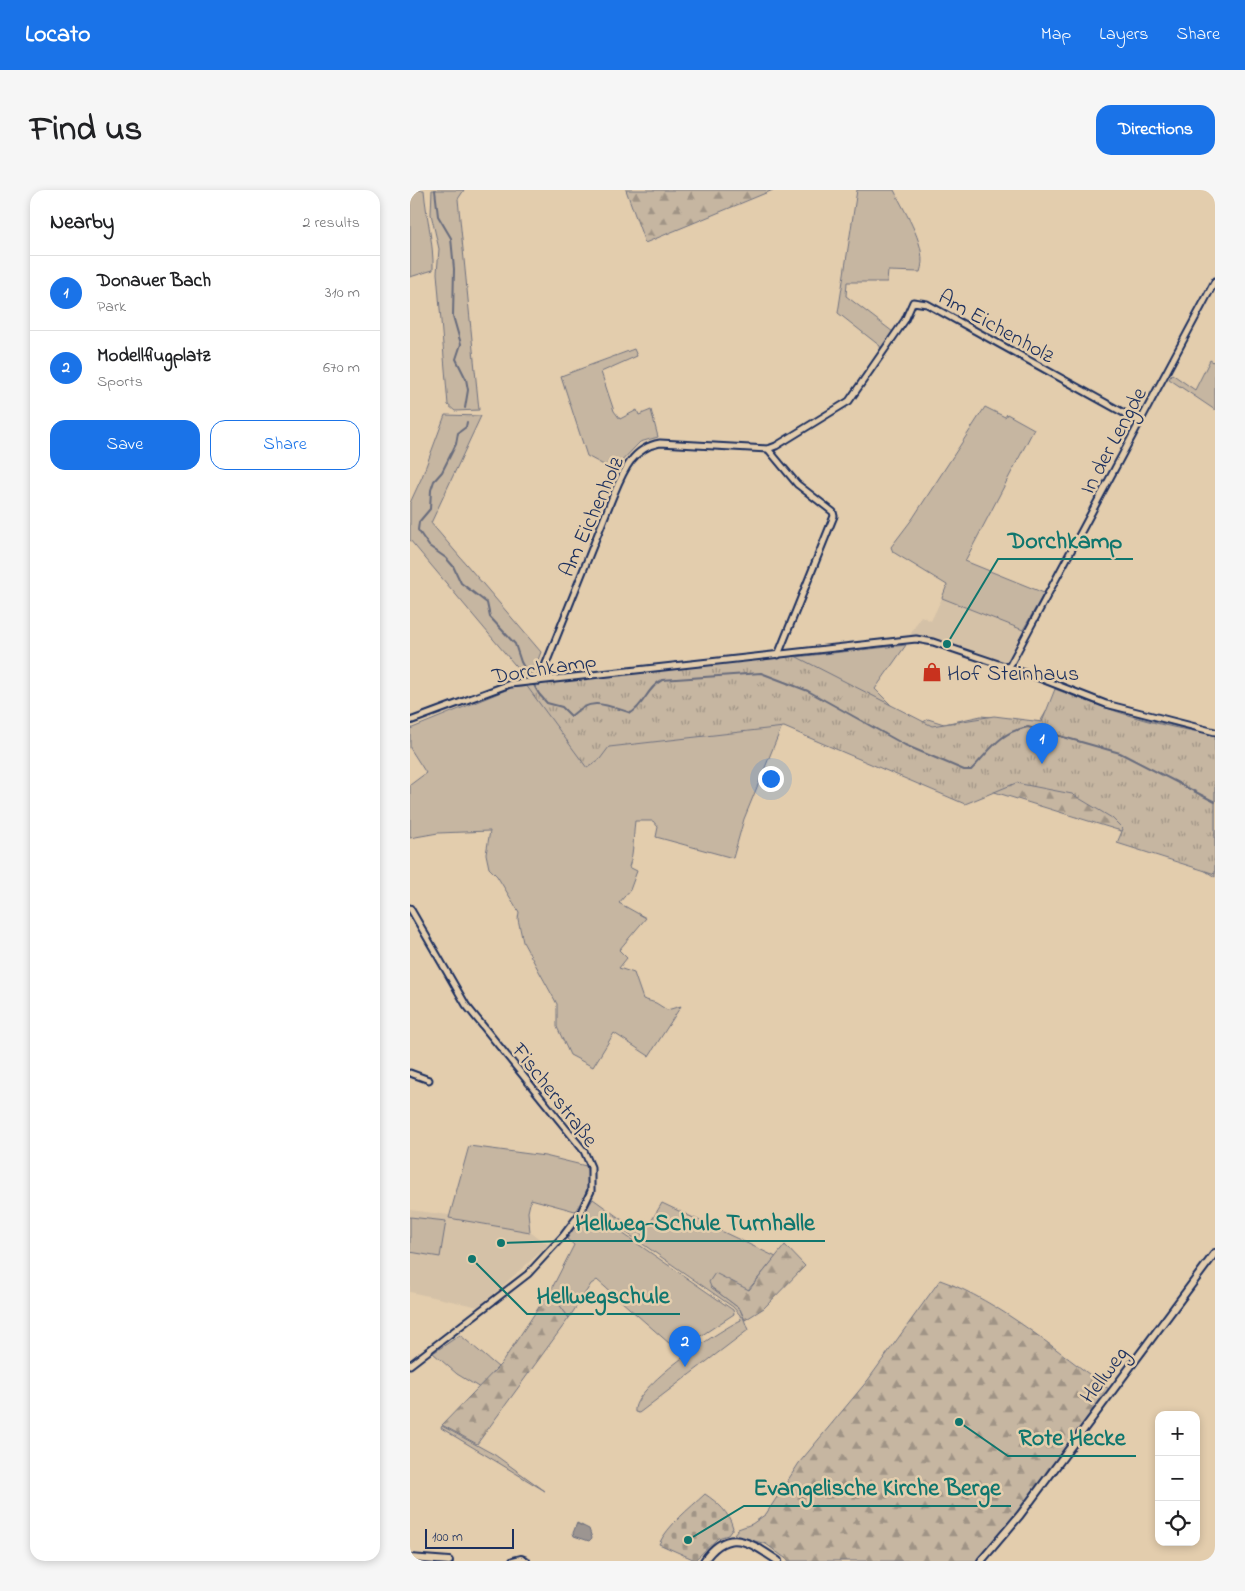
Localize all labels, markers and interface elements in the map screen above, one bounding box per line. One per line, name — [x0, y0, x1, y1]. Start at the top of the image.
text: Locato — [25, 18, 91, 53]
text: Map — [1041, 22, 1071, 48]
text: Layers — [1099, 22, 1149, 48]
text: Share — [1177, 22, 1220, 48]
text: Find us — [30, 105, 142, 156]
button: Directions — [1096, 105, 1215, 155]
text: Nearby — [50, 208, 114, 238]
text: 2 results — [302, 211, 360, 235]
text: Donauer Bach — [97, 268, 211, 295]
text: 1 — [63, 281, 69, 305]
text: 310 m — [325, 281, 360, 305]
street label: Am Eichenholz — [932, 282, 1060, 373]
text: Park — [97, 295, 126, 319]
text: Modellflugplatz — [97, 343, 211, 370]
text: 2 — [62, 356, 70, 380]
text: 670 m — [323, 356, 360, 380]
text: Sports — [97, 370, 143, 394]
street label: In der Lengde — [1073, 382, 1157, 501]
button: Save — [50, 420, 200, 470]
button: Share — [210, 420, 360, 470]
street label: Am Eichenholz — [552, 451, 634, 582]
callout: Dorchkamp — [998, 520, 1133, 559]
text: Dorchkamp — [1007, 525, 1122, 560]
street label: Dorchkamp — [489, 646, 599, 694]
place label: Hof Steinhaus — [947, 659, 1079, 691]
shop icon: Hof Steinhaus — [921, 661, 943, 683]
pin: 1 — [1026, 723, 1058, 764]
your location — [758, 766, 784, 792]
street label: Fischerstraße — [502, 1036, 605, 1155]
callout: Hellweg-Schule Turnhalle — [565, 1202, 825, 1241]
text: Hellweg-Schule Turnhalle — [575, 1207, 816, 1243]
callout: Hellwegschule — [527, 1275, 680, 1314]
text: Hellwegschule — [537, 1280, 671, 1316]
pin: 2 — [669, 1326, 701, 1367]
street label: Hellweg — [1073, 1340, 1138, 1412]
map controls — [1155, 1411, 1200, 1546]
button: + — [1155, 1411, 1200, 1456]
callout: Rote Hecke — [1008, 1417, 1136, 1456]
text: Rote Hecke — [1018, 1422, 1127, 1457]
button: − — [1155, 1456, 1200, 1501]
callout: Evangelische Kirche Berge — [744, 1467, 1011, 1506]
text: Evangelische Kirche Berge — [753, 1472, 1002, 1508]
button: locate — [1155, 1501, 1200, 1546]
scale bar — [425, 1526, 514, 1549]
text: 100 m — [432, 1527, 463, 1548]

